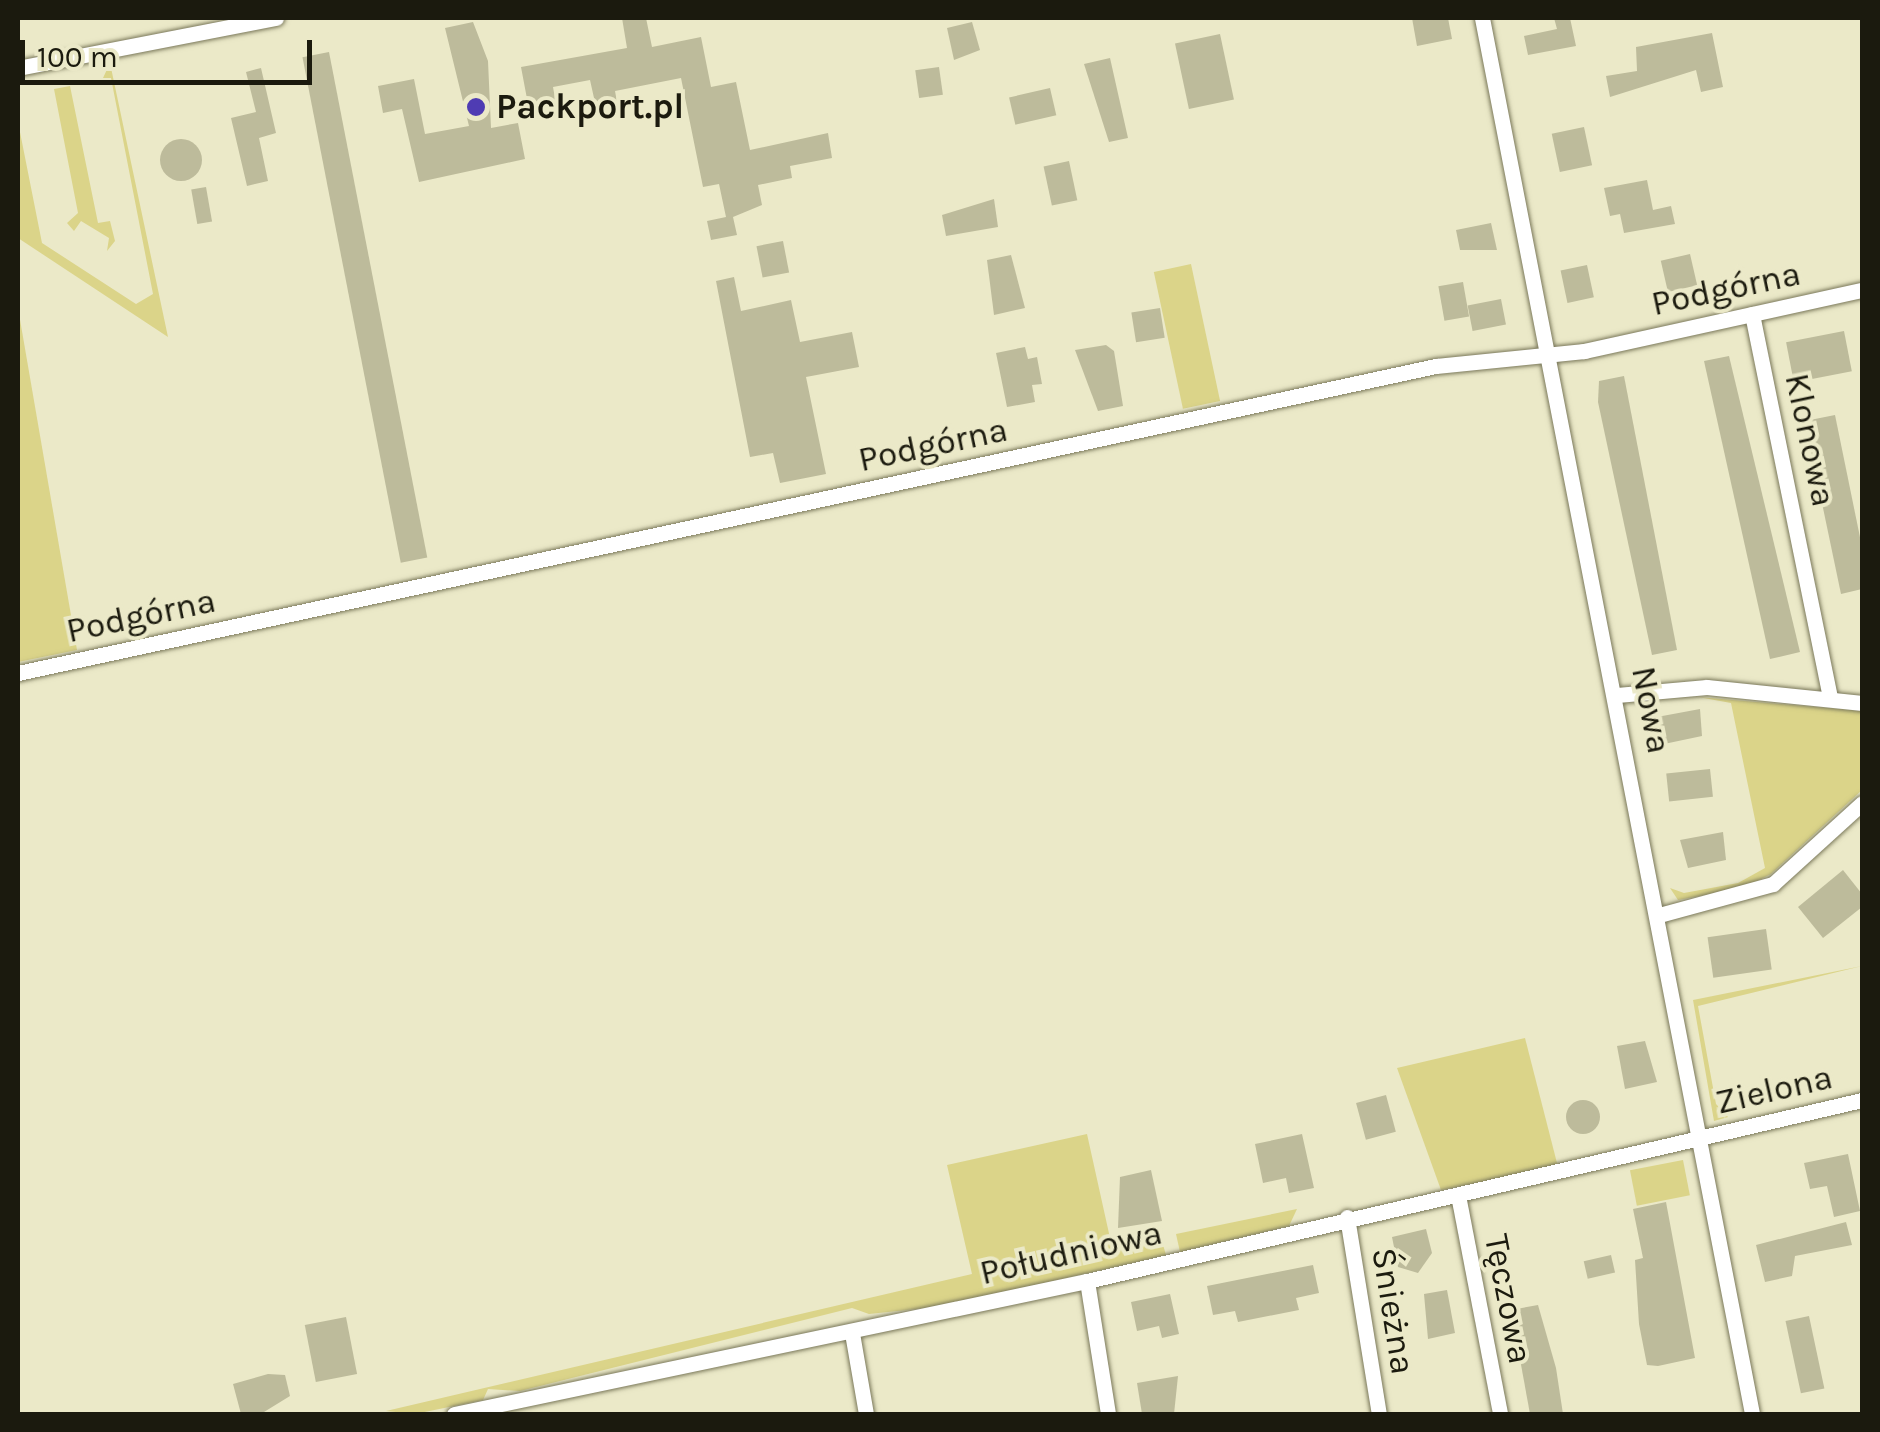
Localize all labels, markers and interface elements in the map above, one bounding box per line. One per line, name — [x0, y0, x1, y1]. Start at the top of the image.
scale bar — [25, 20, 318, 82]
text: 100 m — [37, 39, 118, 75]
place label: Packport.pl — [496, 86, 684, 128]
marker: Packport.pl — [465, 96, 487, 118]
street label: Podgórna — [1648, 253, 1804, 325]
street label: Klonowa — [1775, 370, 1845, 510]
street label: Podgórna — [855, 409, 1011, 481]
street label: Podgórna — [63, 580, 219, 652]
street label: Nowa — [1622, 663, 1680, 757]
street label: Zielona — [1712, 1056, 1836, 1124]
street label: Południowa — [976, 1212, 1166, 1294]
street label: Tęczowa — [1475, 1231, 1541, 1367]
street label: Śnieżna — [1362, 1245, 1424, 1377]

